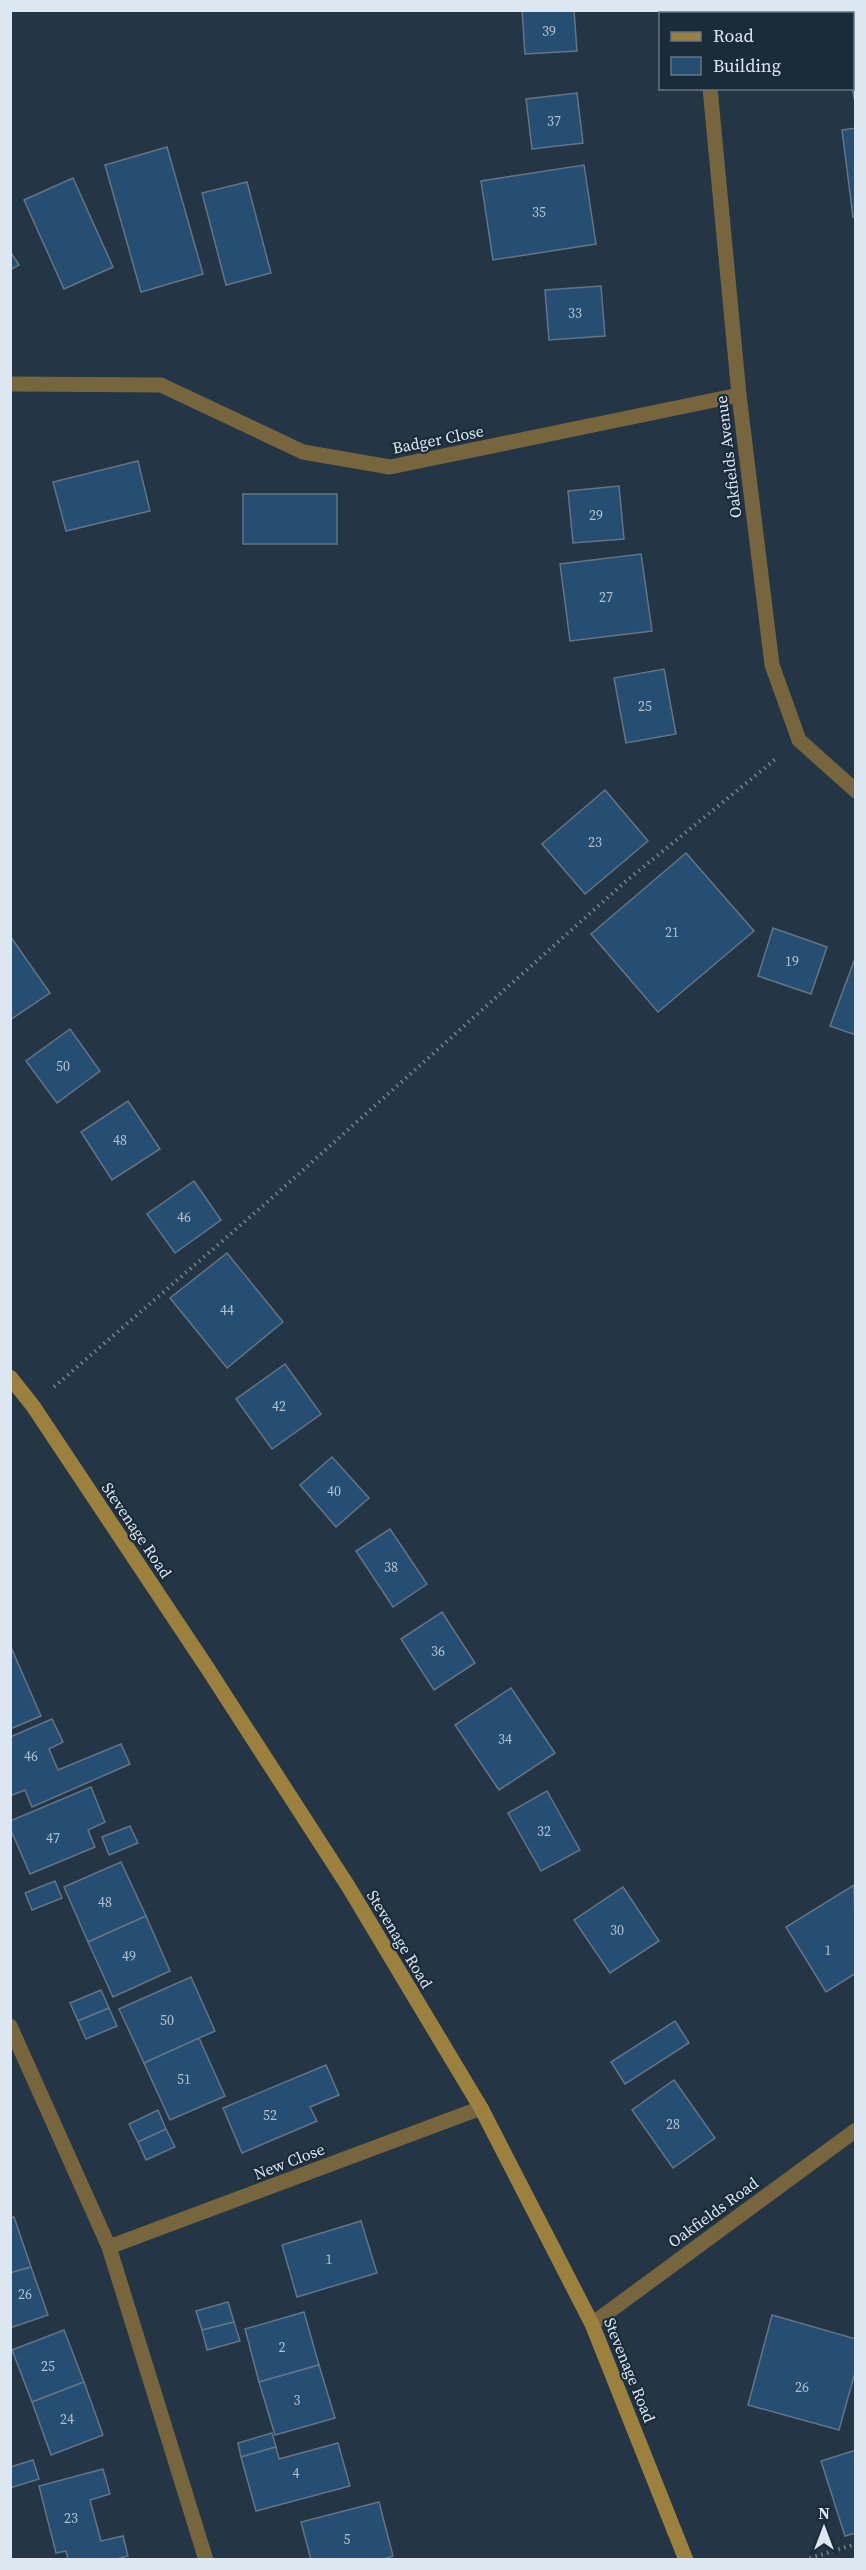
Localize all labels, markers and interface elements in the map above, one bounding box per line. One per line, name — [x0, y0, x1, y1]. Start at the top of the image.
legend — [659, 12, 854, 90]
house number: 39 — [542, 21, 556, 41]
text: Road — [713, 23, 754, 48]
text: Building — [713, 53, 781, 78]
house number: 37 — [547, 111, 561, 131]
house number: 35 — [532, 202, 546, 222]
house number: 33 — [568, 303, 582, 323]
street label: Oakfields Avenue — [710, 395, 746, 519]
street label: Badger Close — [390, 419, 486, 459]
house number: 29 — [589, 505, 603, 525]
house number: 27 — [599, 587, 613, 607]
house number: 25 — [638, 696, 652, 716]
house number: 23 — [588, 832, 602, 852]
house number: 21 — [665, 922, 679, 942]
house number: 19 — [785, 951, 799, 971]
house number: 50 — [56, 1056, 70, 1076]
house number: 48 — [113, 1130, 127, 1150]
house number: 46 — [177, 1207, 191, 1227]
house number: 44 — [220, 1300, 234, 1320]
house number: 42 — [272, 1396, 286, 1416]
street label: Stevenage Road — [97, 1478, 177, 1582]
house number: 40 — [327, 1481, 341, 1501]
house number: 38 — [384, 1557, 398, 1577]
house number: 36 — [431, 1641, 445, 1661]
house number: 34 — [498, 1729, 512, 1749]
house number: 46 — [24, 1746, 38, 1766]
house number: 32 — [537, 1821, 551, 1841]
house number: 47 — [46, 1828, 60, 1848]
street label: Stevenage Road — [362, 1886, 438, 1992]
house number: 48 — [98, 1892, 112, 1912]
house number: 30 — [610, 1920, 624, 1940]
house number: 1 — [825, 1940, 832, 1960]
house number: 49 — [122, 1946, 136, 1966]
house number: 50 — [160, 2010, 174, 2030]
house number: 51 — [177, 2069, 191, 2089]
house number: 52 — [263, 2105, 277, 2125]
house number: 28 — [666, 2114, 680, 2134]
street label: New Close — [250, 2137, 328, 2185]
street label: Oakfields Road — [663, 2172, 763, 2252]
house number: 1 — [326, 2249, 333, 2269]
house number: 26 — [18, 2284, 32, 2304]
street label: Stevenage Road — [599, 2314, 661, 2426]
house number: 2 — [279, 2337, 286, 2357]
house number: 25 — [41, 2356, 55, 2376]
house number: 26 — [795, 2377, 809, 2397]
house number: 3 — [294, 2390, 301, 2410]
house number: 24 — [60, 2409, 74, 2429]
house number: 4 — [293, 2463, 300, 2483]
north arrow — [794, 2498, 854, 2558]
text: N — [818, 2502, 830, 2524]
house number: 23 — [64, 2508, 78, 2528]
house number: 5 — [344, 2529, 351, 2549]

